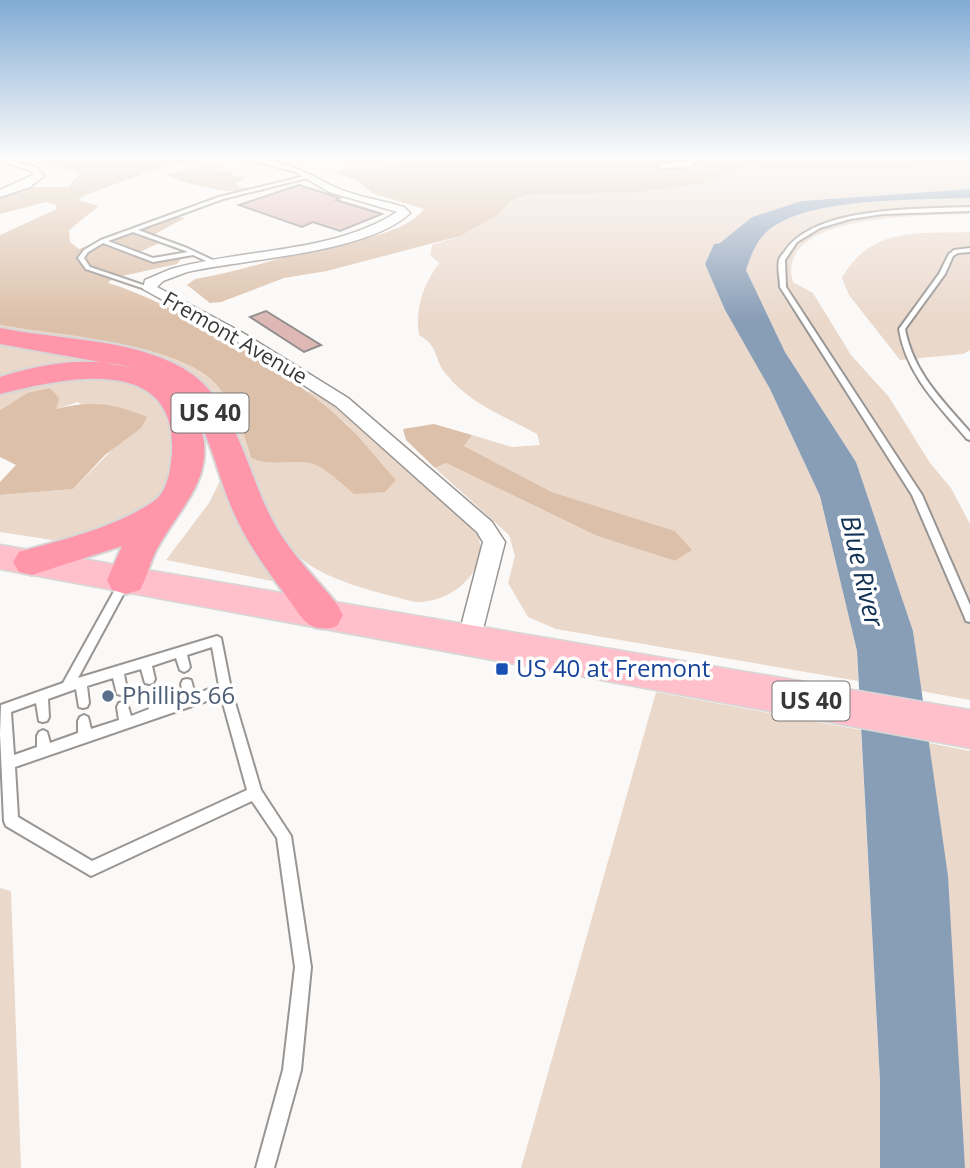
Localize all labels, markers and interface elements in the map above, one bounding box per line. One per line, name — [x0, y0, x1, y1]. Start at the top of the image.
street label: Fremont Avenue — [158, 284, 313, 390]
road number: US 40 — [172, 394, 248, 432]
water label: Blue River — [833, 511, 894, 632]
place label: US 40 at Fremont — [516, 651, 710, 684]
marker: US 40 at Fremont — [494, 661, 510, 677]
place label: Phillips 66 — [122, 678, 235, 711]
road number: US 40 — [772, 681, 850, 720]
marker: Phillips 66 — [100, 688, 116, 704]

